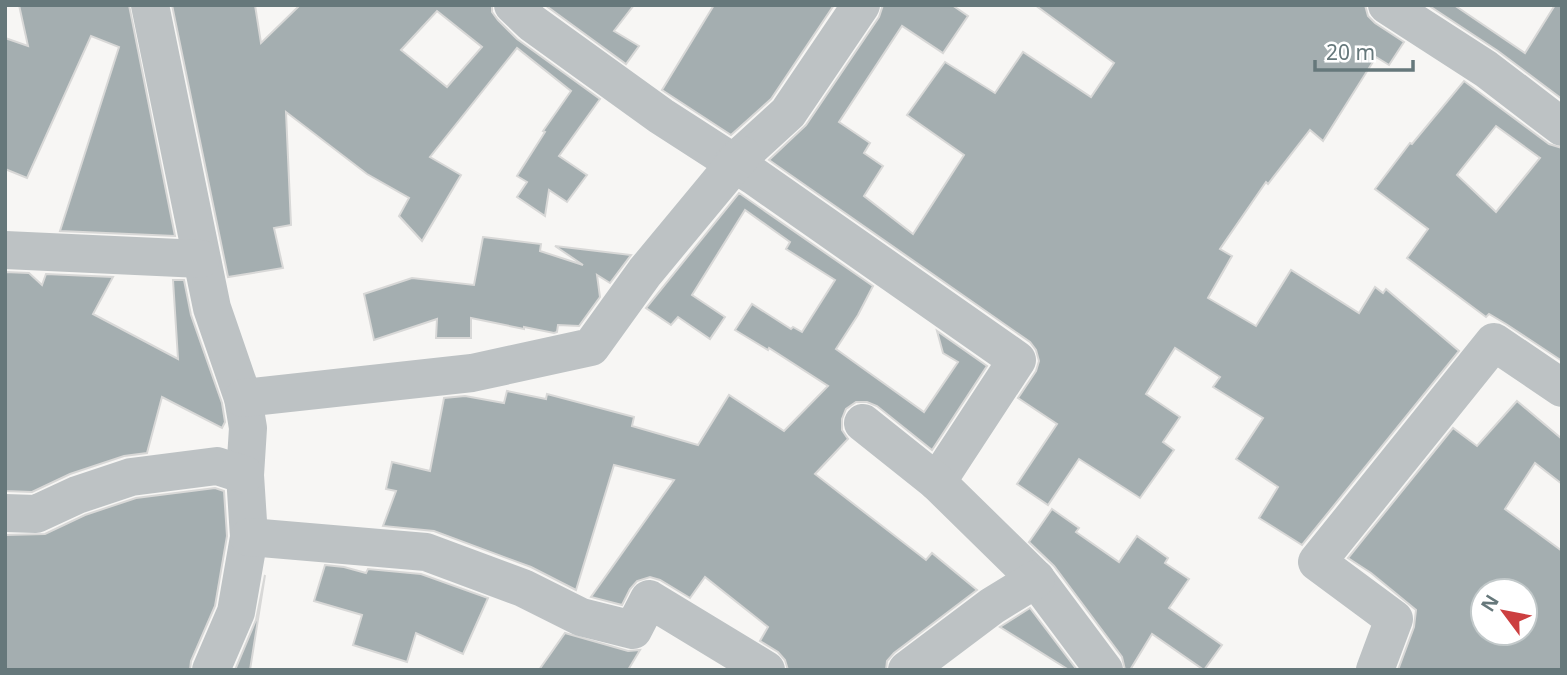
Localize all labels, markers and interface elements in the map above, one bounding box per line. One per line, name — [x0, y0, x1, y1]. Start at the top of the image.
scale bar — [1315, 28, 1413, 72]
text: 20 m — [1326, 38, 1375, 66]
north arrow — [1469, 577, 1539, 647]
text: N — [1474, 590, 1505, 616]

